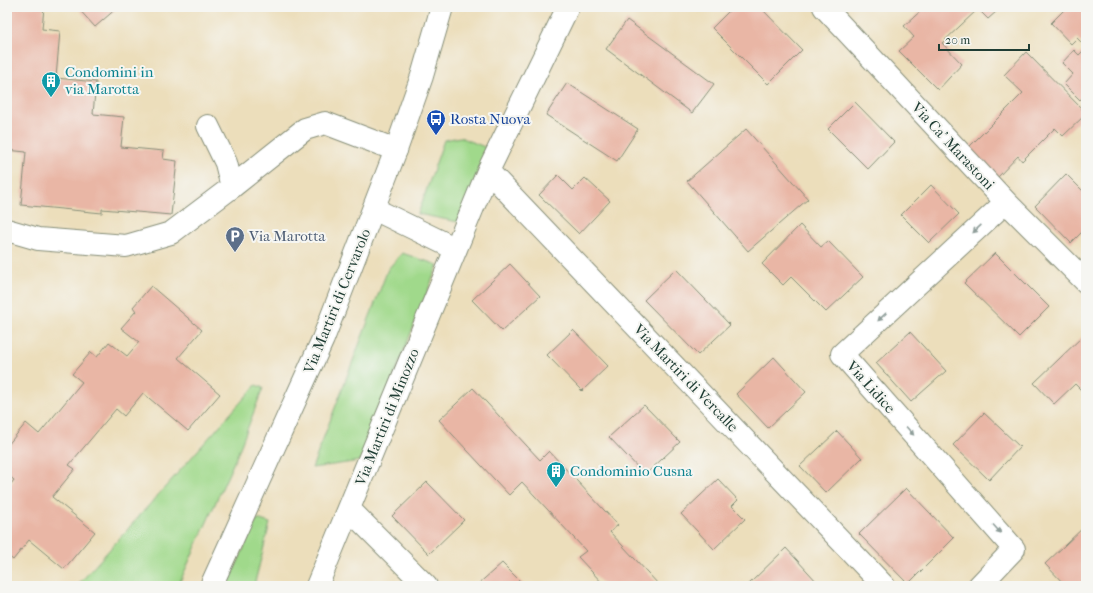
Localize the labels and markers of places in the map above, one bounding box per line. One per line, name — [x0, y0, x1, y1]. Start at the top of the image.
place label: Condomini in via Marotta — [65, 63, 154, 98]
building icon: Condomini in via Marotta — [40, 70, 62, 98]
bus stop icon: Rosta Nuova — [425, 108, 447, 136]
place label: Rosta Nuova — [450, 110, 532, 128]
parking icon: Via Marotta — [224, 225, 246, 253]
place label: Via Marotta — [248, 227, 326, 245]
building icon: Condominio Cusna — [545, 460, 567, 488]
place label: Condominio Cusna — [570, 462, 694, 480]

